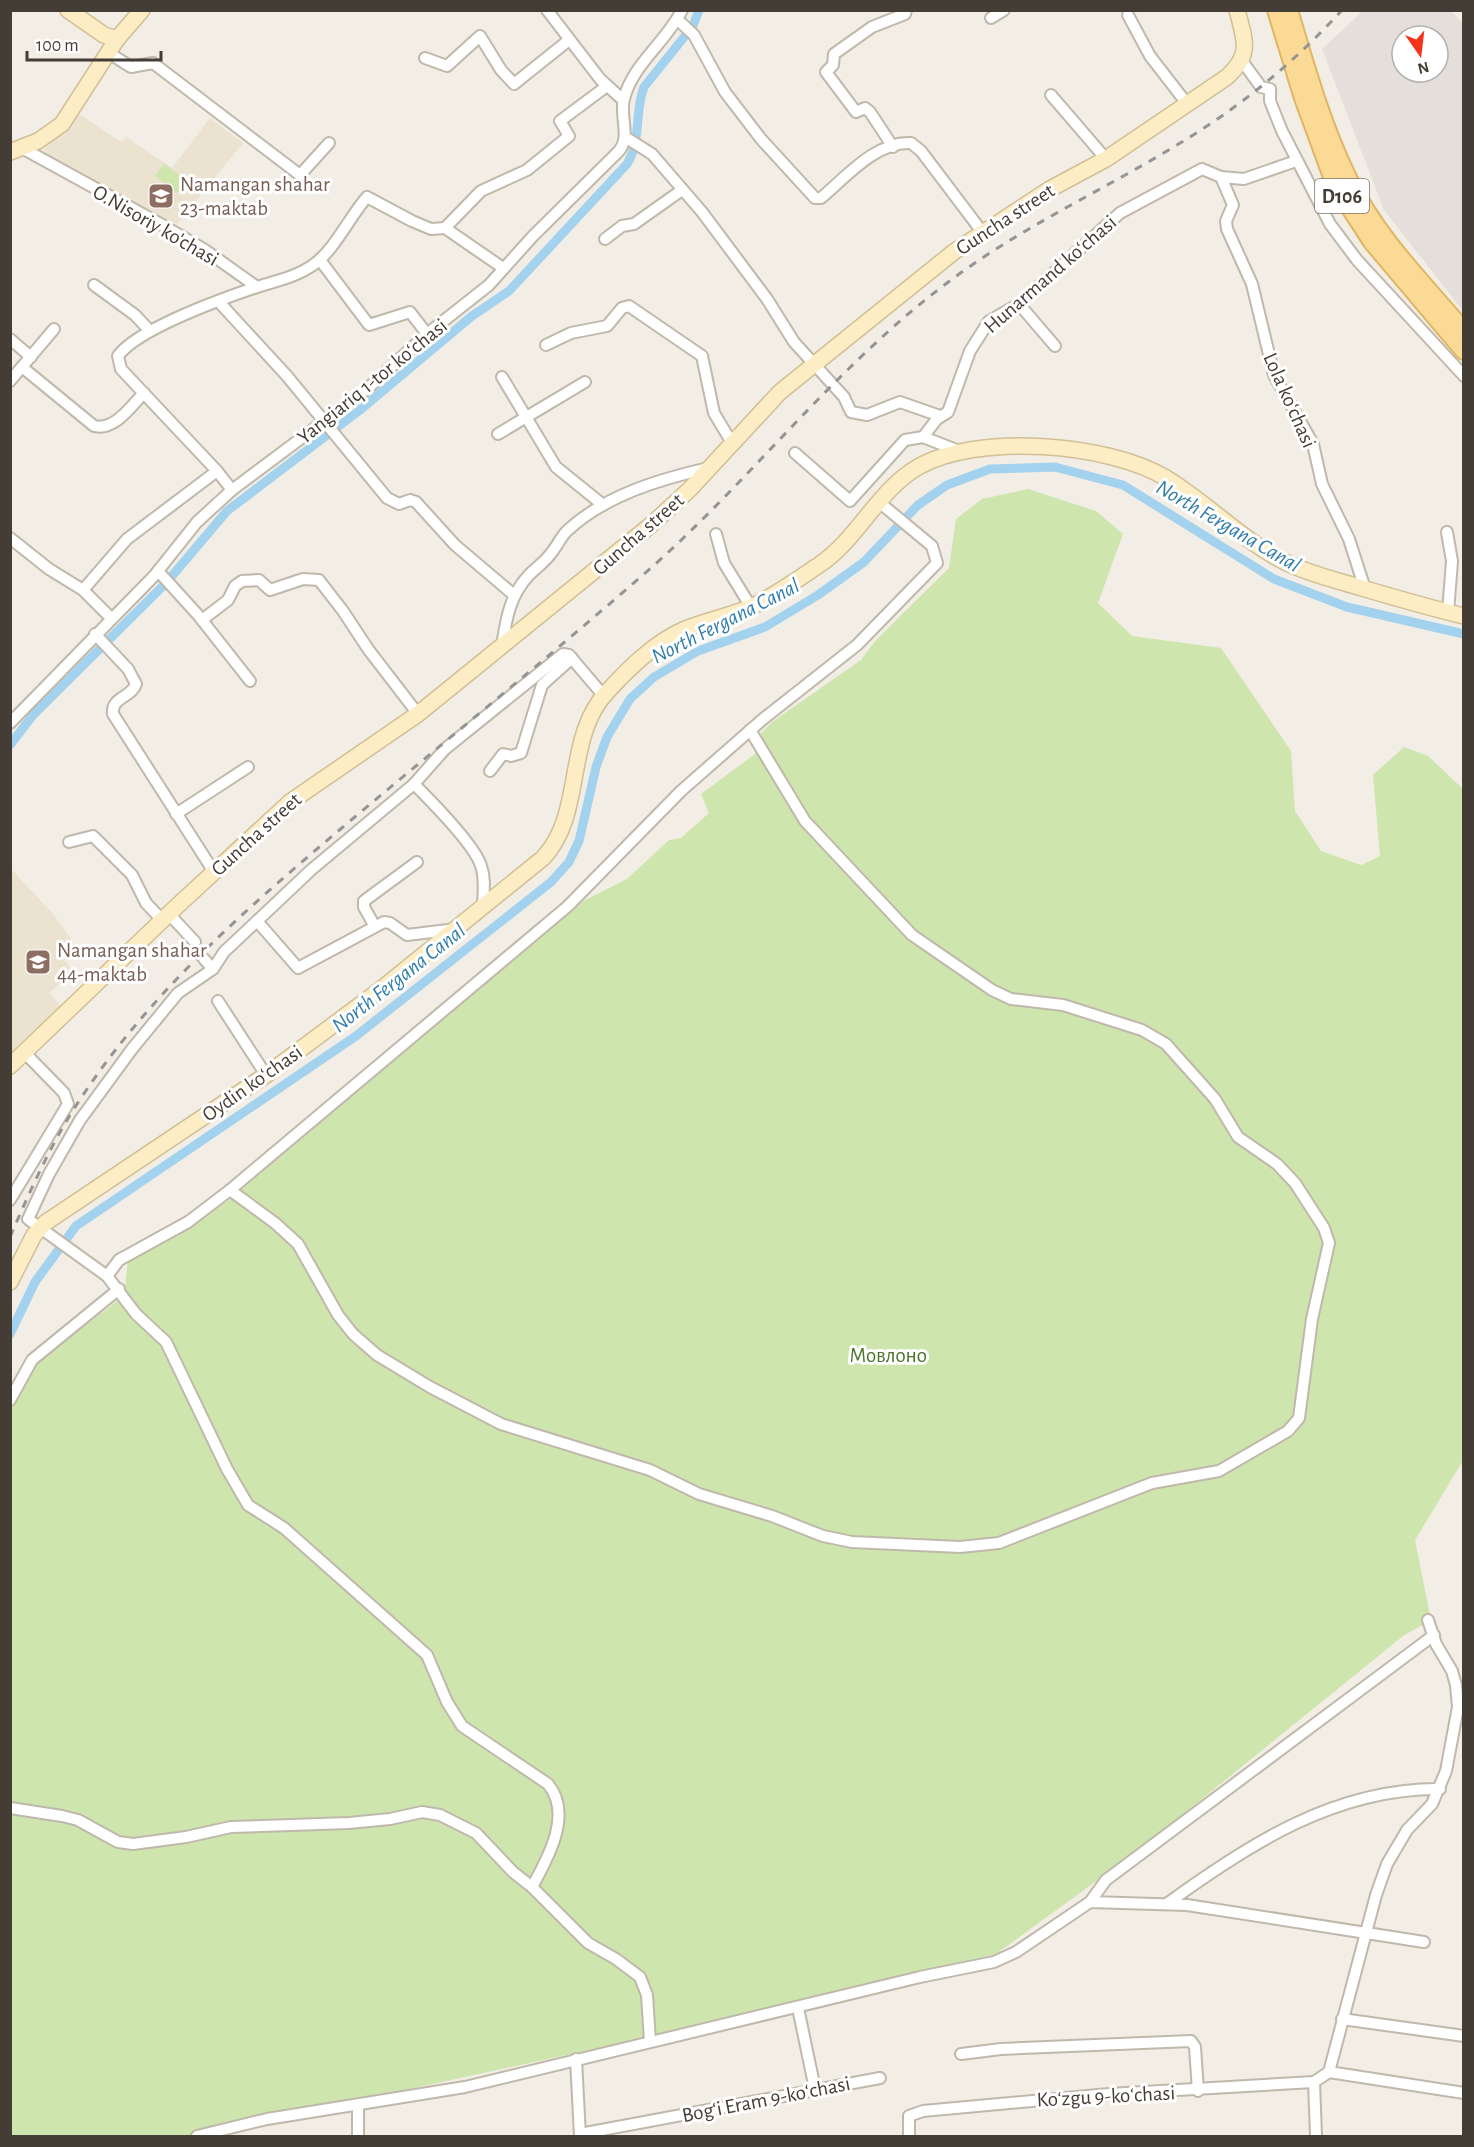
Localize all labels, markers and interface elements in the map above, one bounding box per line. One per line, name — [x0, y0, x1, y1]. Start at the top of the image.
scale bar — [27, 24, 160, 62]
north arrow — [1390, 24, 1450, 84]
text: 100 m — [36, 37, 79, 55]
text: N — [1416, 58, 1431, 77]
place label: Namangan shahar 23-maktab — [180, 174, 330, 219]
road number: D106 — [1315, 179, 1369, 213]
street label: Guncha street — [952, 180, 1059, 259]
street label: O.Nisoriy ko'chasi — [89, 181, 222, 270]
school or university icon: Namangan shahar 23-maktab — [146, 181, 176, 211]
street label: Hunarmand koʻchasi — [980, 211, 1121, 337]
street label: Yangiariq 1-tor koʻchasi — [293, 315, 451, 448]
street label: Lola koʻchasi — [1259, 349, 1320, 451]
water label: North Fergana Canal — [1152, 476, 1305, 576]
street label: Guncha street — [589, 489, 688, 579]
water label: North Fergana Canal — [648, 574, 803, 668]
street label: Guncha street — [207, 789, 306, 880]
water label: North Fergana Canal — [328, 919, 470, 1037]
place label: Namangan shahar 44-maktab — [57, 940, 207, 985]
school or university icon: Namangan shahar 44-maktab — [23, 947, 53, 977]
street label: Oydin koʻchasi — [198, 1041, 306, 1126]
park label: Мовлоно — [849, 1345, 927, 1366]
street label: Bogʻi Eram 9-koʻchasi — [680, 2073, 852, 2126]
street label: Koʻzgu 9-koʻchasi — [1036, 2082, 1176, 2111]

